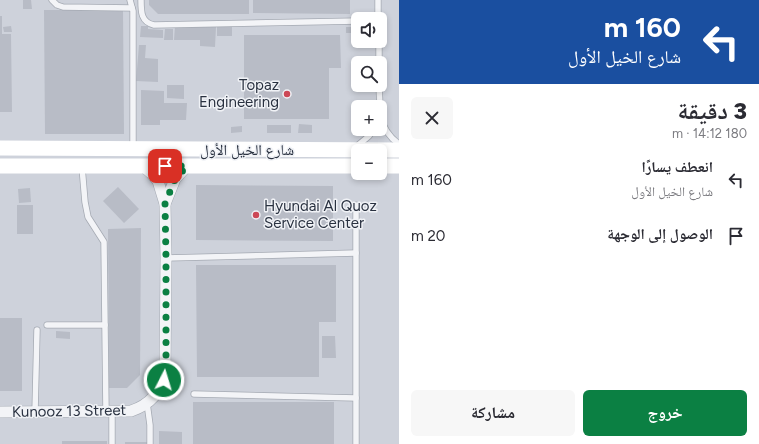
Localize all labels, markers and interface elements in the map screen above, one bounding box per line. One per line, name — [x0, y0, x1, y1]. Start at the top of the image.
text: 160 m — [604, 10, 681, 44]
map controls — [351, 12, 387, 180]
button: sound — [351, 12, 387, 48]
icon: left — [695, 16, 747, 68]
text: شارع الخيل الأول — [568, 46, 681, 68]
button: search — [351, 56, 387, 92]
place label: Topaz Engineering — [199, 76, 279, 111]
marker: Topaz Engineering — [282, 89, 292, 99]
text: 3 دقيقة — [678, 96, 747, 125]
button: close — [411, 97, 453, 139]
button: + — [351, 100, 387, 136]
text: 180 m · 14:12 — [672, 126, 747, 141]
street label: شارع الخيل الأول — [200, 141, 294, 160]
button: − — [351, 144, 387, 180]
pin — [148, 149, 182, 183]
icon: arrive — [154, 155, 176, 177]
text: انعطف يسارًا — [641, 158, 713, 176]
icon: left — [725, 169, 747, 191]
text: 160 m — [411, 171, 452, 189]
text: شارع الخيل الأول — [631, 184, 713, 199]
place label: Hyundai Al Quoz Service Center — [264, 197, 377, 232]
marker: Hyundai Al Quoz Service Center — [251, 210, 261, 220]
text: الوصول إلى الوجهة — [607, 225, 713, 243]
icon: arrive — [725, 225, 747, 247]
text: 20 m — [411, 227, 446, 245]
position arrow — [143, 359, 185, 401]
button: مشاركة — [411, 390, 575, 436]
button: خروج — [583, 390, 747, 436]
street label: Kunooz 13 Street — [12, 401, 127, 421]

